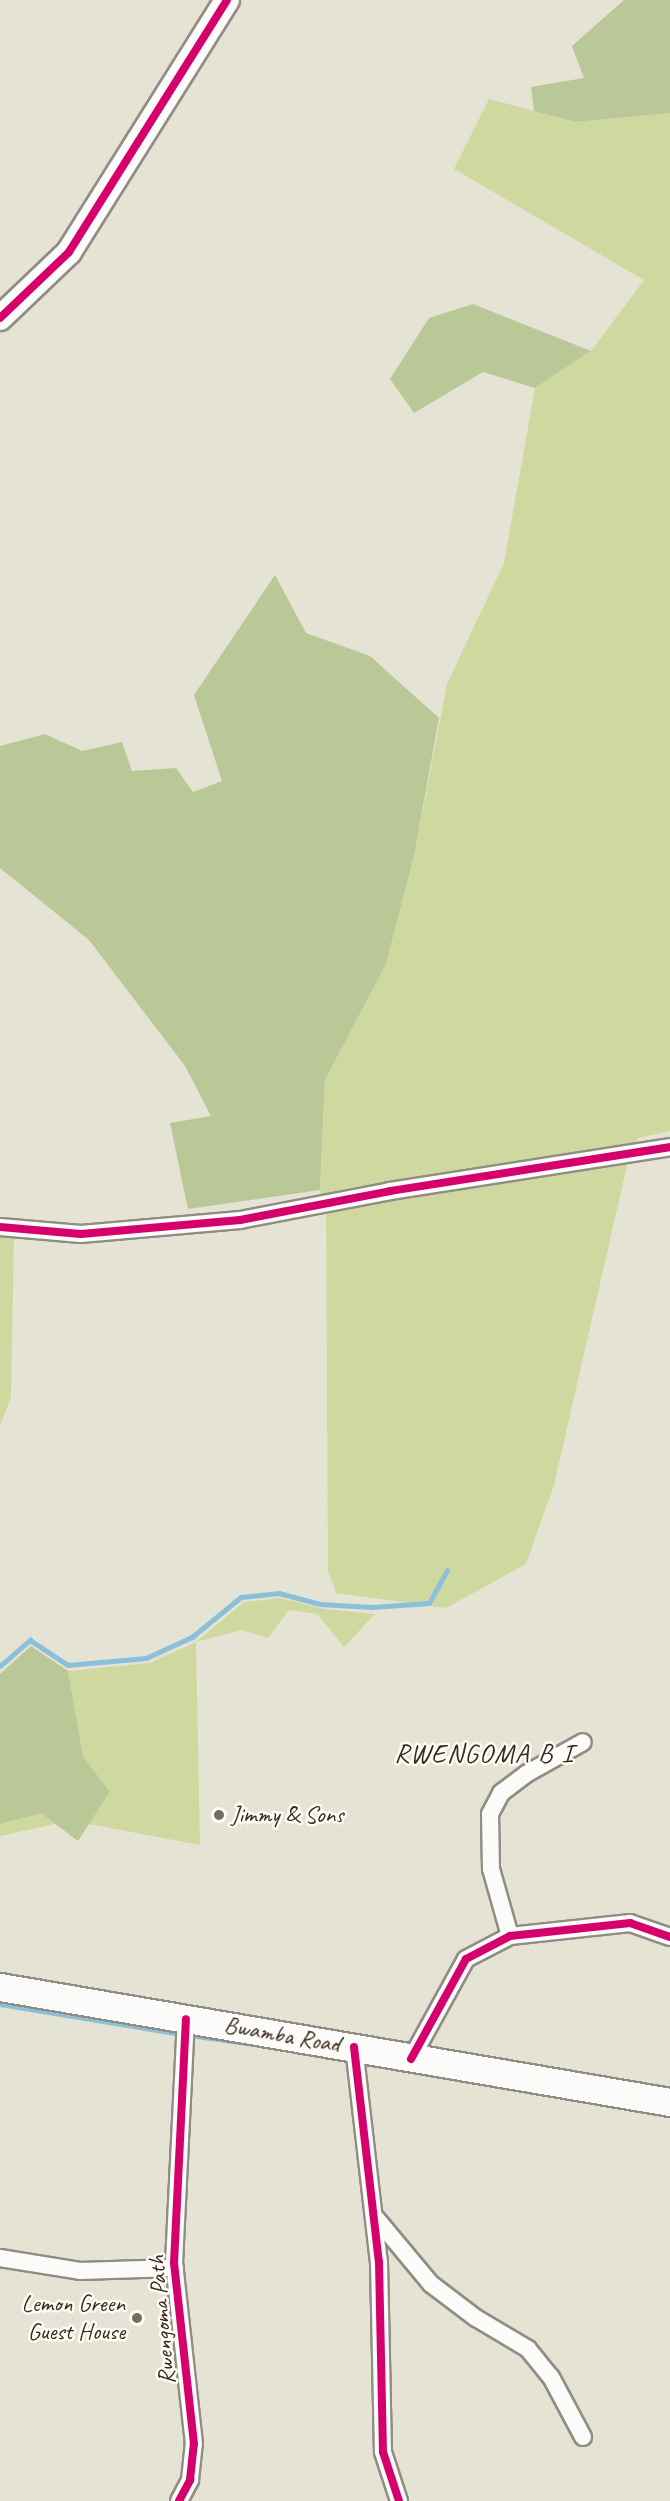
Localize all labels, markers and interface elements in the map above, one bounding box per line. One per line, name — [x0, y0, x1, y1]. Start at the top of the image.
district label: RWENGOMA B I — [395, 1738, 573, 1770]
place label: Jimmy & Sons — [231, 1801, 343, 1829]
marker: Jimmy & Sons — [212, 1808, 226, 1822]
street label: Bwamba Road — [222, 2011, 342, 2059]
street label: Rwengoma Path — [142, 2254, 182, 2386]
place label: Lemon Green Guest House — [22, 2290, 125, 2346]
marker: Lemon Green Guest House — [130, 2311, 144, 2325]

